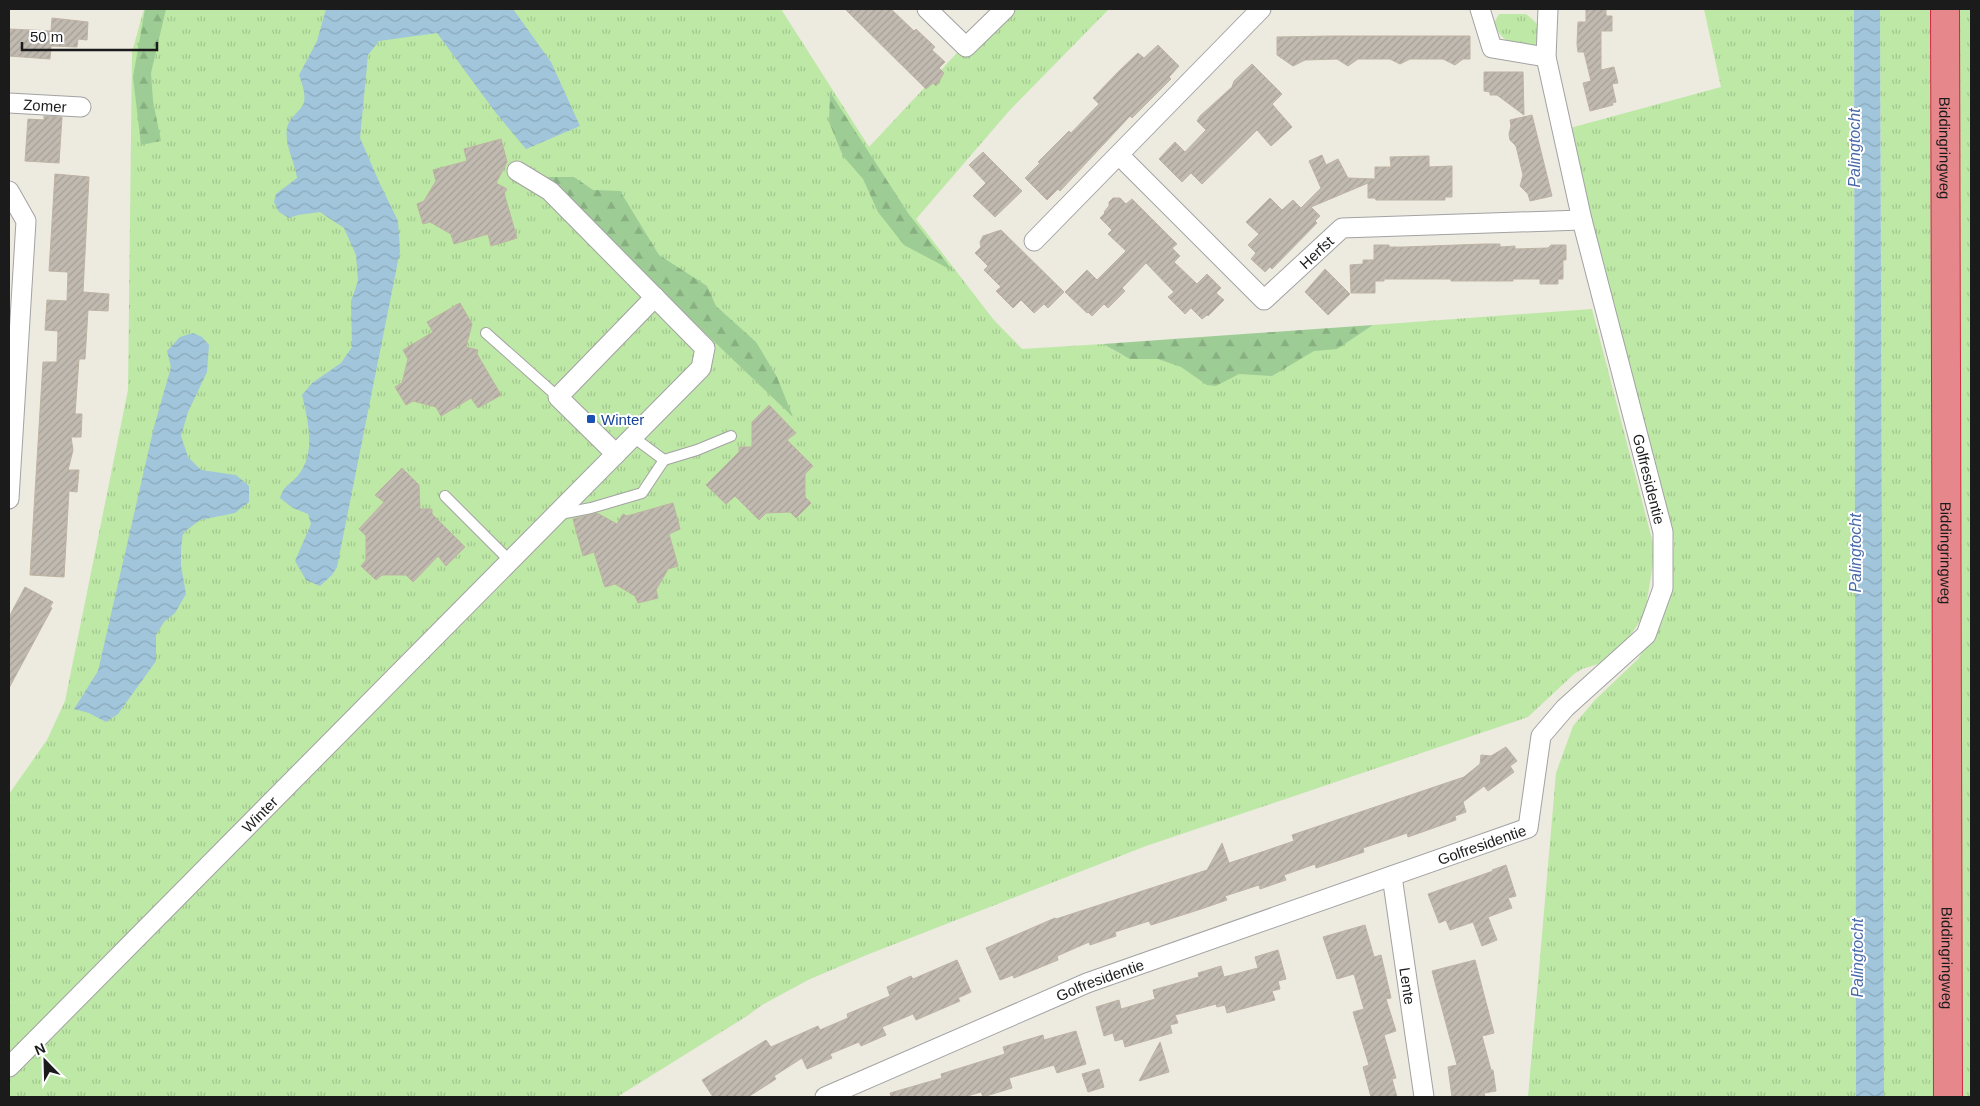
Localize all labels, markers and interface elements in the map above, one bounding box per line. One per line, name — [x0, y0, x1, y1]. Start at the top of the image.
scale bar — [22, 20, 158, 52]
text: 50 m — [30, 28, 63, 45]
street label: Zomer — [23, 95, 67, 115]
street label: Biddingringweg — [1937, 97, 1954, 199]
water label: Palingtocht — [1846, 108, 1863, 188]
street label: Herfst — [1296, 231, 1337, 272]
place label: Winter — [601, 411, 644, 428]
marker: Winter — [585, 413, 597, 425]
street label: Golfresidentie — [1630, 432, 1668, 526]
street label: Biddingringweg — [1938, 502, 1955, 604]
water label: Palingtocht — [1847, 513, 1864, 593]
street label: Winter — [238, 793, 281, 835]
street label: Golfresidentie — [1435, 821, 1528, 868]
street label: Biddingringweg — [1939, 907, 1956, 1009]
water label: Palingtocht — [1849, 918, 1866, 998]
street label: Golfresidentie — [1053, 955, 1146, 1004]
street label: Lente — [1397, 966, 1419, 1006]
north arrow — [20, 1036, 70, 1086]
text: N — [32, 1040, 48, 1058]

